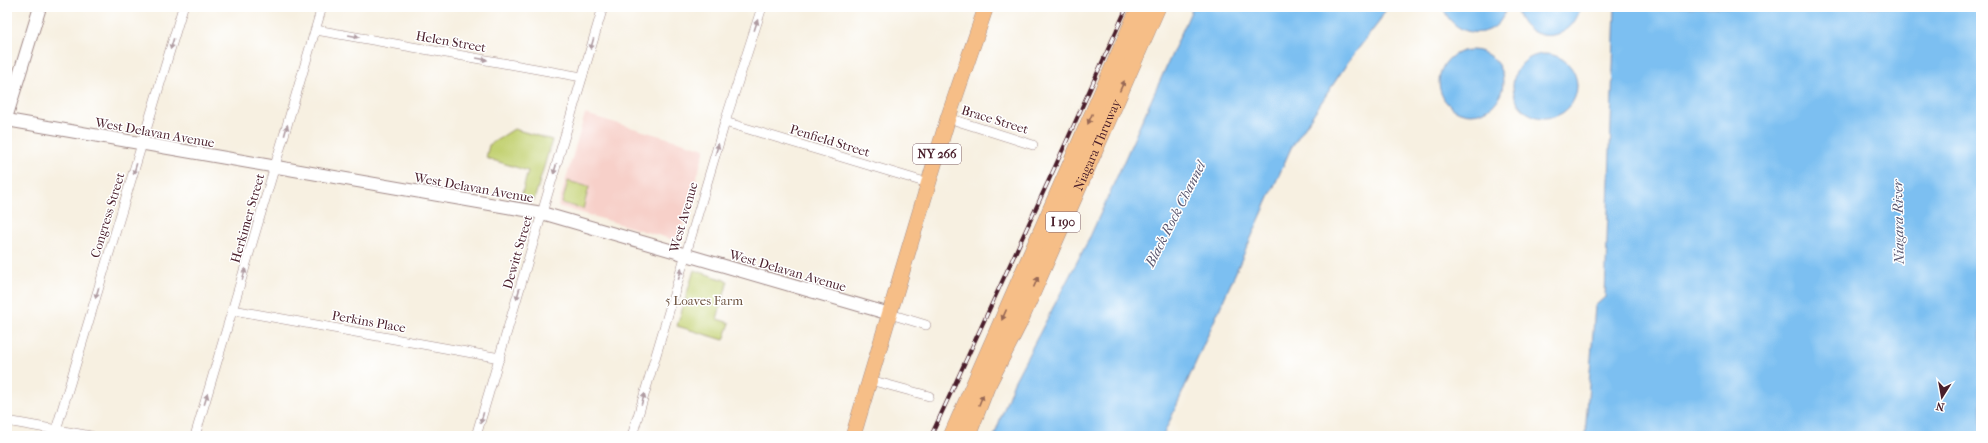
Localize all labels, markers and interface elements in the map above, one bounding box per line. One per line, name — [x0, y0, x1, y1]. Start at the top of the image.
one-way arrow — [753, 19, 759, 31]
street label: Helen Street — [415, 28, 488, 55]
one-way arrow — [348, 34, 360, 40]
one-way arrow — [169, 39, 175, 51]
one-way arrow — [589, 39, 595, 51]
one-way arrow — [476, 57, 488, 63]
one-way arrow — [1119, 80, 1125, 92]
street label: Niagara Thruway — [1071, 96, 1124, 193]
street label: Brace Street — [960, 102, 1030, 137]
street label: West Delavan Avenue — [93, 114, 216, 150]
one-way arrow — [1087, 114, 1093, 125]
street label: Penfield Street — [788, 121, 872, 160]
one-way arrow — [283, 124, 289, 136]
one-way arrow — [714, 143, 720, 155]
road number: NY 266 — [913, 144, 961, 164]
water label: Black Rock Channel — [1141, 157, 1210, 271]
one-way arrow — [132, 163, 138, 175]
one-way arrow — [552, 163, 558, 175]
street label: West Delavan Avenue — [412, 169, 535, 205]
street label: Congress Street — [87, 170, 128, 260]
street label: Herkimer Street — [228, 171, 268, 265]
water label: Niagara River — [1889, 178, 1908, 265]
street label: West Avenue — [666, 180, 701, 255]
road number: I 190 — [1046, 212, 1080, 232]
street label: Dewitt Street — [500, 213, 535, 291]
street label: West Delavan Avenue — [727, 246, 849, 295]
one-way arrow — [241, 268, 247, 280]
one-way arrow — [677, 268, 683, 280]
one-way arrow — [1034, 276, 1040, 288]
one-way arrow — [94, 288, 100, 300]
one-way arrow — [515, 288, 521, 300]
park label: 5 Loaves Farm — [665, 293, 743, 308]
street label: Perkins Place — [331, 308, 408, 335]
one-way arrow — [1001, 310, 1007, 321]
north arrow — [1922, 377, 1962, 417]
one-way arrow — [203, 392, 209, 404]
one-way arrow — [640, 392, 646, 404]
one-way arrow — [978, 394, 984, 405]
text: N — [1934, 399, 1946, 414]
one-way arrow — [479, 413, 485, 425]

